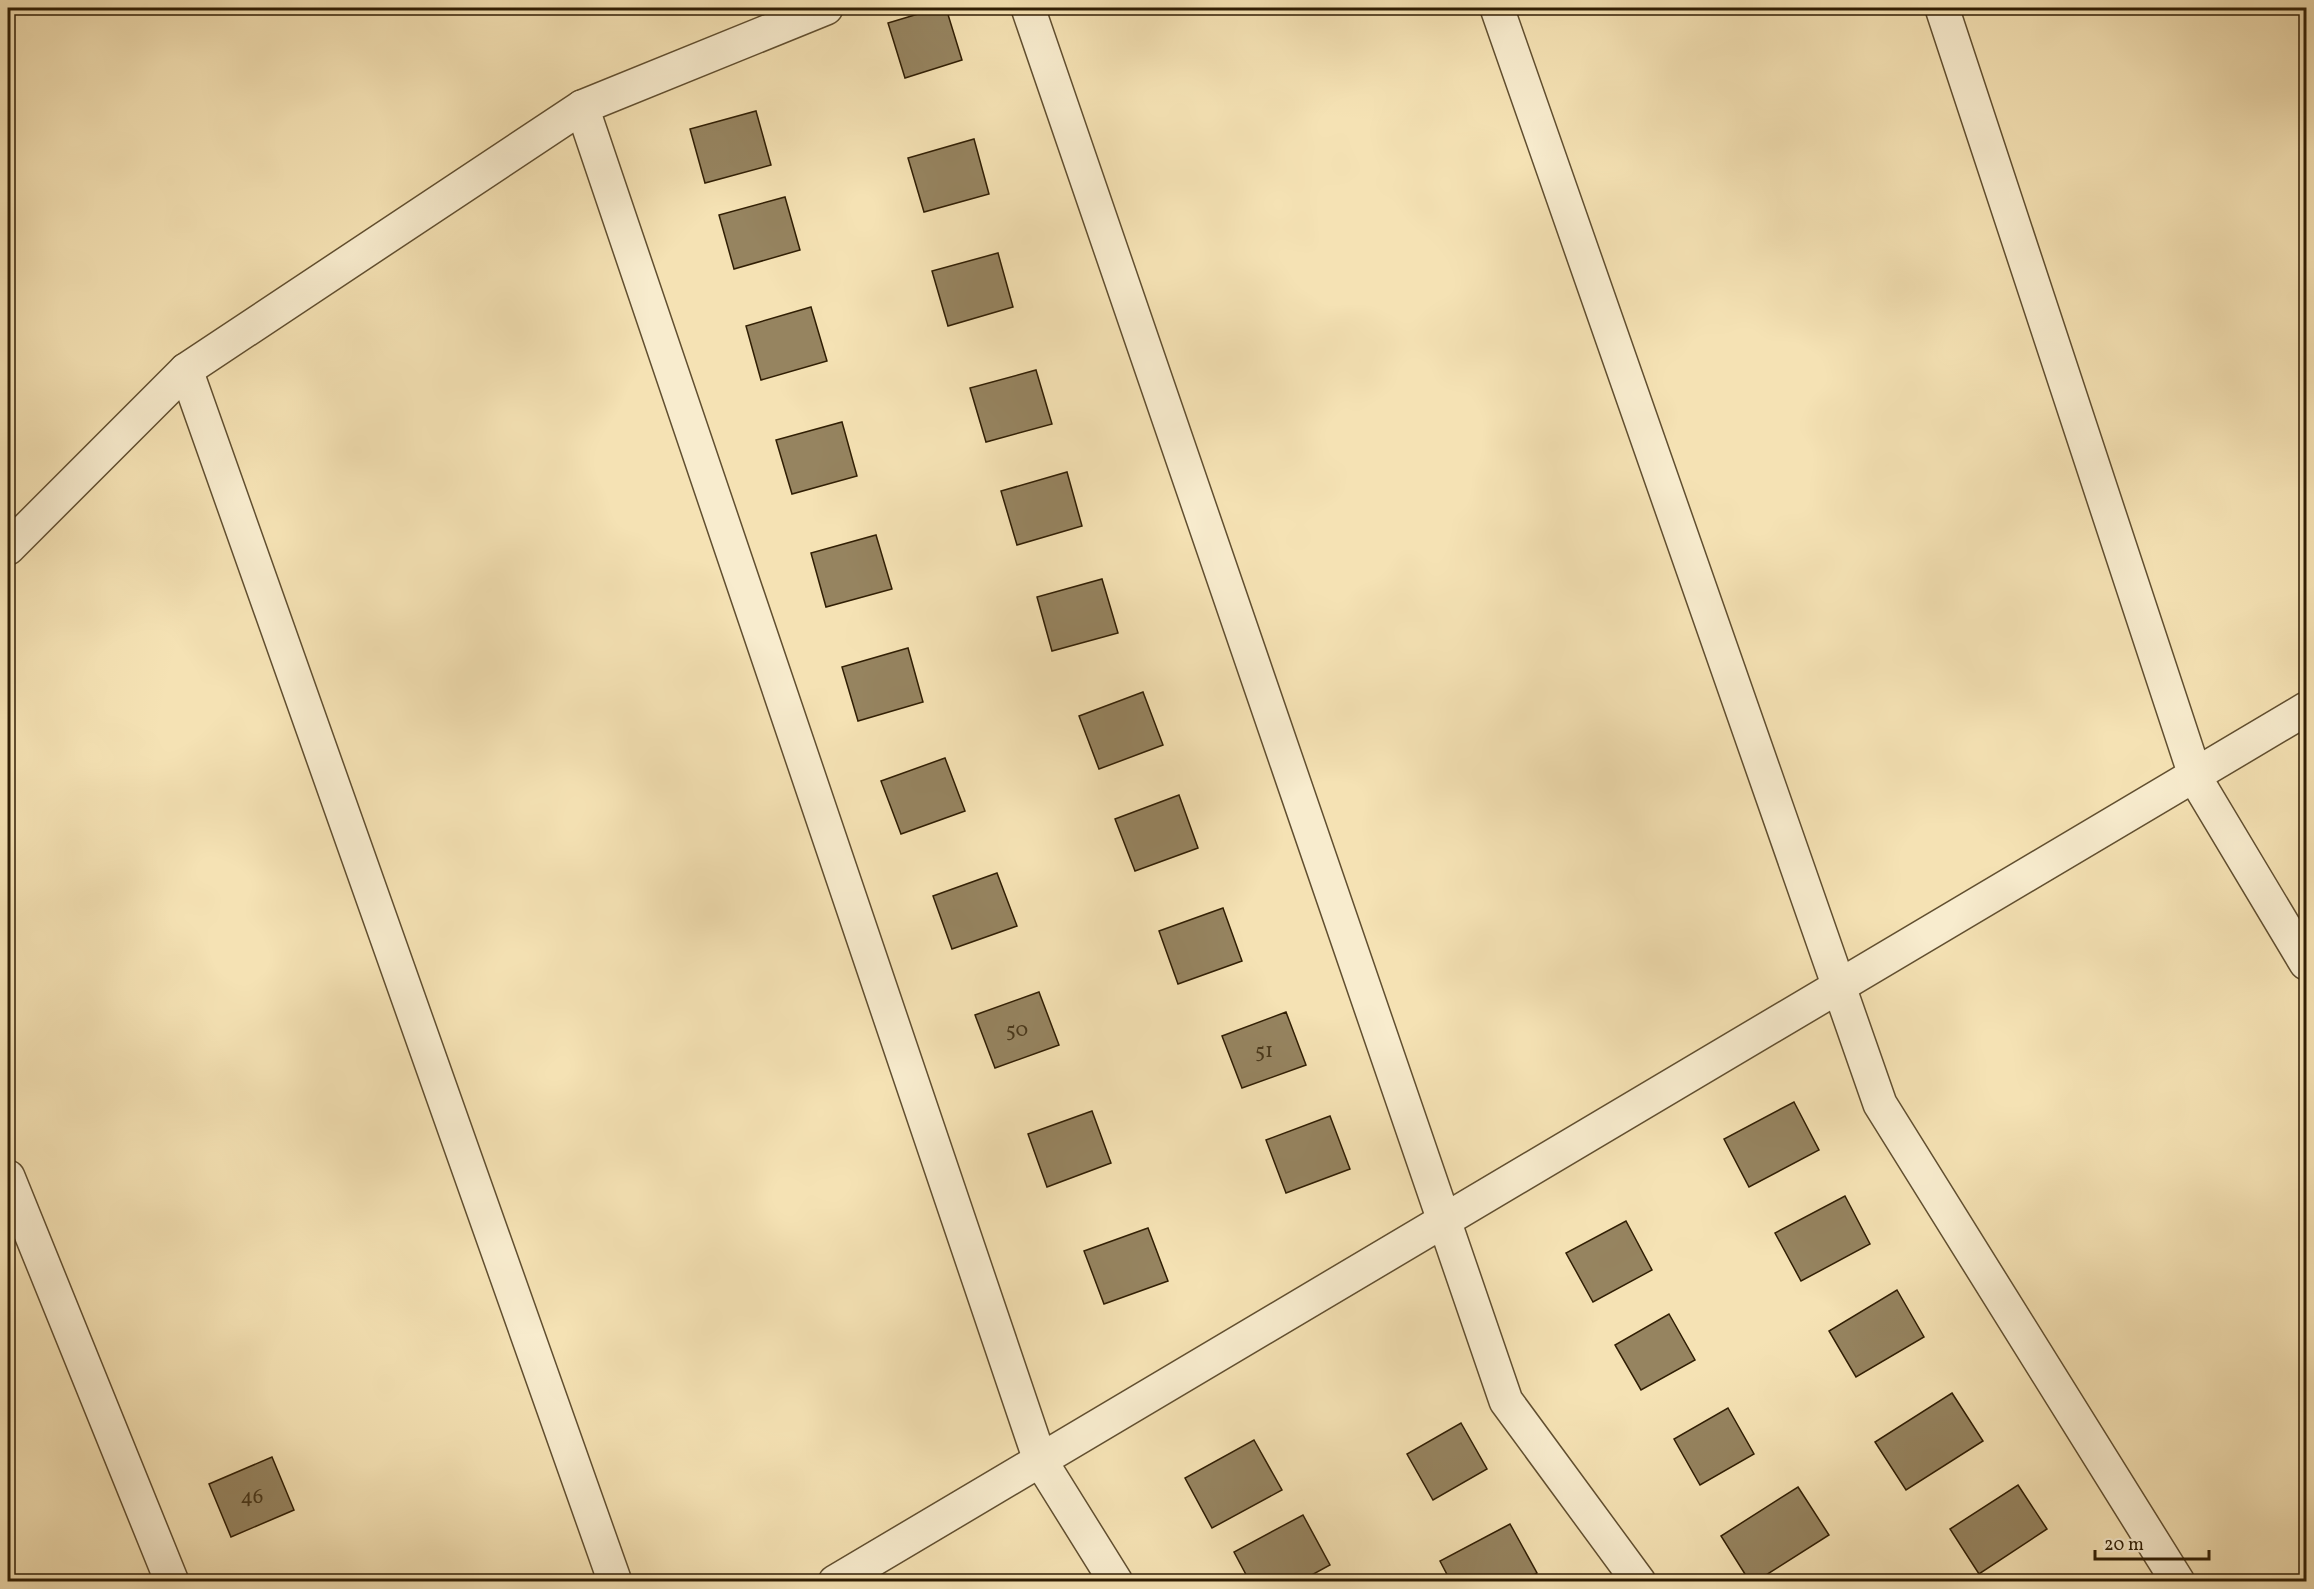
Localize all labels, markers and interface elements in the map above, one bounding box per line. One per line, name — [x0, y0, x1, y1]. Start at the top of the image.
house number: 50 — [1006, 1016, 1028, 1045]
house number: 51 — [1255, 1037, 1273, 1066]
house number: 46 — [241, 1483, 263, 1512]
scale bar — [2095, 1523, 2209, 1561]
text: 20 m — [2104, 1533, 2144, 1558]

